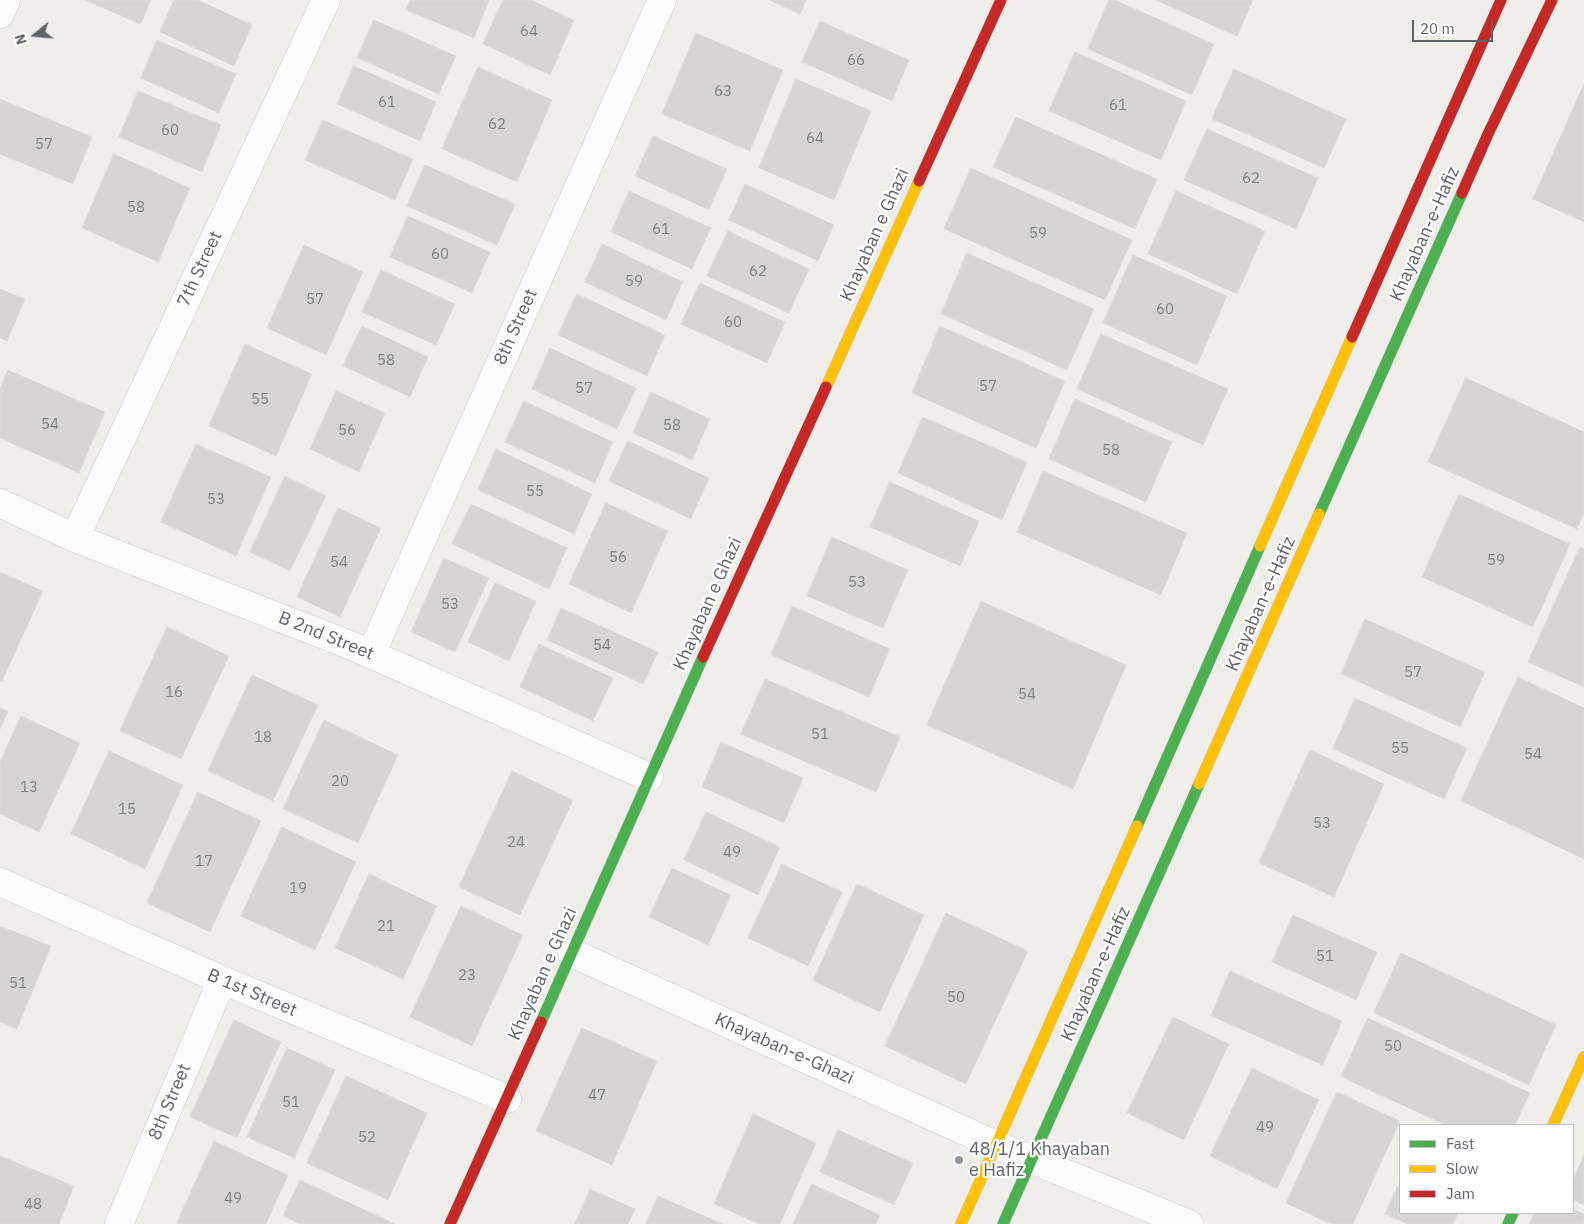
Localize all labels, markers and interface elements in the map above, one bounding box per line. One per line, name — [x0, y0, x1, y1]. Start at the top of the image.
north arrow — [10, 10, 60, 60]
scale bar — [1414, 10, 1495, 42]
text: 20 m — [1420, 19, 1455, 38]
house number: 64 — [520, 23, 538, 41]
text: N — [11, 32, 31, 47]
house number: 66 — [847, 52, 865, 70]
house number: 63 — [714, 83, 732, 101]
house number: 61 — [378, 94, 396, 112]
house number: 61 — [1109, 97, 1127, 115]
house number: 62 — [488, 116, 506, 134]
house number: 60 — [161, 122, 179, 140]
house number: 64 — [806, 130, 824, 148]
house number: 57 — [35, 136, 53, 154]
street label: Khayaban-e-Hafiz — [1386, 163, 1464, 305]
street label: Khayaban e Ghazi — [836, 165, 914, 305]
house number: 62 — [1242, 170, 1260, 188]
house number: 58 — [127, 199, 145, 217]
house number: 61 — [652, 221, 670, 239]
house number: 59 — [1029, 225, 1047, 243]
street label: 7th Street — [173, 228, 227, 310]
house number: 60 — [431, 246, 449, 264]
house number: 62 — [749, 263, 767, 281]
house number: 59 — [625, 273, 643, 291]
street label: 8th Street — [490, 286, 542, 368]
house number: 57 — [306, 291, 324, 309]
house number: 60 — [1156, 301, 1174, 319]
house number: 60 — [724, 314, 742, 332]
house number: 58 — [377, 352, 395, 370]
house number: 57 — [979, 378, 997, 396]
house number: 57 — [575, 380, 593, 398]
house number: 55 — [251, 391, 269, 409]
house number: 54 — [41, 416, 59, 434]
house number: 58 — [663, 417, 681, 435]
house number: 56 — [338, 422, 356, 440]
house number: 58 — [1102, 442, 1120, 460]
house number: 55 — [526, 483, 544, 501]
house number: 53 — [207, 491, 225, 509]
street label: Khayaban-e-Hafiz — [1222, 533, 1300, 675]
street label: Khayaban e Ghazi — [669, 534, 747, 674]
house number: 56 — [609, 549, 627, 567]
house number: 59 — [1487, 552, 1505, 570]
house number: 54 — [330, 554, 348, 572]
house number: 53 — [848, 574, 866, 592]
house number: 53 — [441, 596, 459, 614]
street label: B 2nd Street — [275, 607, 377, 665]
house number: 54 — [593, 637, 611, 655]
house number: 57 — [1404, 664, 1422, 682]
house number: 16 — [165, 684, 183, 702]
house number: 54 — [1018, 686, 1036, 704]
house number: 51 — [811, 726, 829, 744]
house number: 18 — [254, 729, 272, 747]
house number: 55 — [1391, 740, 1409, 758]
house number: 54 — [1524, 746, 1542, 764]
house number: 20 — [331, 773, 349, 791]
house number: 13 — [20, 779, 38, 797]
house number: 15 — [118, 801, 136, 819]
house number: 53 — [1313, 815, 1331, 833]
house number: 24 — [507, 834, 525, 852]
house number: 49 — [723, 844, 741, 862]
house number: 17 — [195, 853, 213, 871]
house number: 19 — [289, 880, 307, 898]
street label: Khayaban-e-Hafiz — [1057, 903, 1135, 1045]
street label: Khayaban e Ghazi — [504, 904, 582, 1044]
house number: 21 — [377, 918, 395, 936]
house number: 51 — [1316, 948, 1334, 966]
street label: B 1st Street — [204, 964, 300, 1022]
house number: 23 — [458, 967, 476, 985]
house number: 51 — [9, 975, 27, 993]
house number: 50 — [947, 989, 965, 1007]
street label: Khayaban-e-Ghazi — [711, 1009, 857, 1089]
house number: 50 — [1384, 1038, 1402, 1056]
street label: 8th Street — [144, 1061, 196, 1143]
house number: 47 — [588, 1087, 606, 1105]
house number: 51 — [282, 1094, 300, 1112]
house number: 49 — [1256, 1119, 1274, 1137]
legend — [1399, 1124, 1574, 1214]
house number: 52 — [358, 1129, 376, 1147]
text: Fast — [1446, 1134, 1474, 1153]
place label: 48/1/1 Khayaban e Hafiz — [969, 1139, 1110, 1182]
marker: 48/1/1 Khayaban e Hafiz — [953, 1154, 965, 1166]
text: Slow — [1446, 1159, 1479, 1178]
text: Jam — [1446, 1184, 1475, 1203]
house number: 49 — [224, 1190, 242, 1208]
house number: 48 — [24, 1196, 42, 1214]

